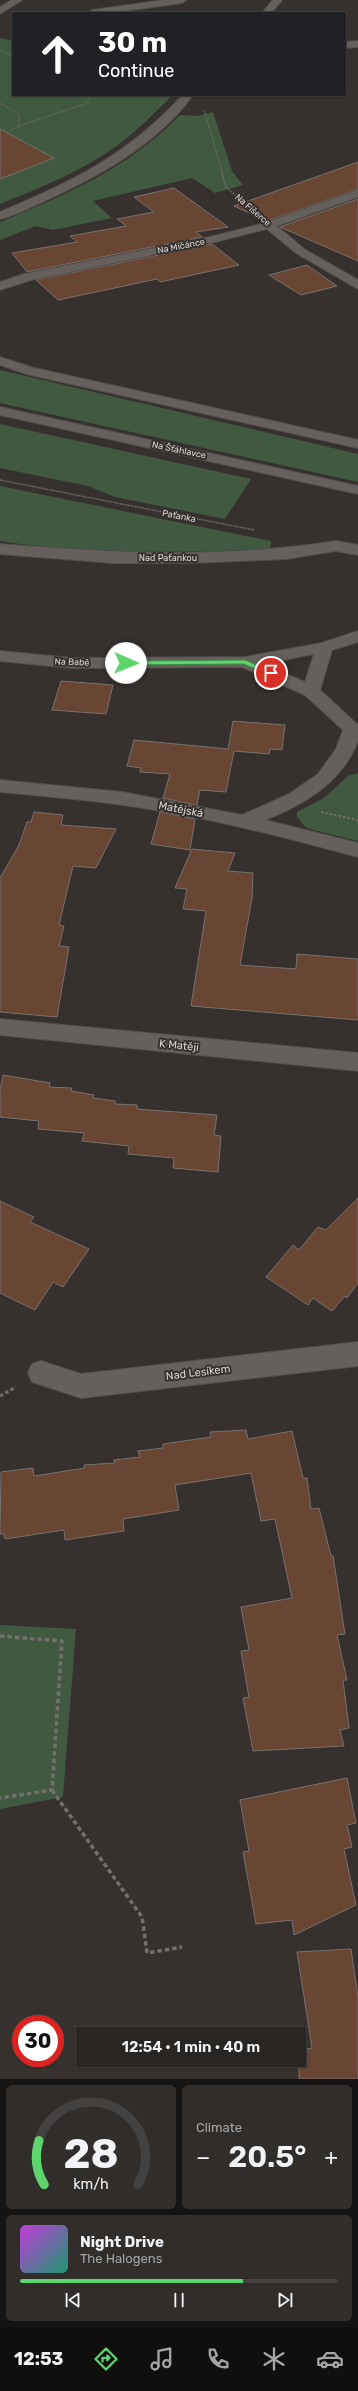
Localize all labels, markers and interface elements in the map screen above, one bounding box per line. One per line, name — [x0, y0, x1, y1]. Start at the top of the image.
text: 30 m — [98, 26, 167, 59]
icon: ahead — [32, 28, 84, 80]
text: Continue — [98, 60, 174, 82]
street label: Na Fišerce — [233, 192, 273, 228]
street label: Na Míčánce — [156, 236, 206, 256]
street label: Na Šťáhlavce — [151, 438, 207, 461]
street label: Paťanka — [161, 508, 197, 524]
street label: Nad Paťankou — [139, 553, 197, 563]
position arrow — [105, 642, 147, 684]
street label: Na Babě — [54, 656, 90, 668]
pin — [254, 656, 288, 690]
icon: arrive — [260, 662, 282, 684]
street label: Matějská — [157, 799, 204, 820]
street label: K Matěji — [158, 1037, 199, 1054]
street label: Nad Lesíkem — [165, 1362, 231, 1383]
speed limit sign: 30 — [12, 2015, 64, 2067]
text: 12:54 · 1 min · 40 m — [122, 2038, 260, 2056]
text: Climate — [196, 2120, 242, 2135]
text: 28 — [63, 2129, 119, 2178]
text: 20.5° — [228, 2139, 306, 2175]
text: − — [196, 2144, 210, 2171]
text: + — [324, 2144, 338, 2171]
text: km/h — [73, 2176, 109, 2193]
text: Night Drive — [80, 2233, 164, 2251]
text: The Halogens — [80, 2251, 162, 2266]
icon: previous — [62, 2289, 84, 2311]
icon: pause — [168, 2289, 190, 2311]
icon: next — [274, 2289, 296, 2311]
icon: directions — [92, 2345, 120, 2373]
icon: music — [148, 2345, 176, 2373]
icon: phone — [204, 2345, 232, 2373]
icon: climate — [260, 2345, 288, 2373]
icon: car — [316, 2345, 344, 2373]
text: 12:53 — [14, 2348, 63, 2370]

